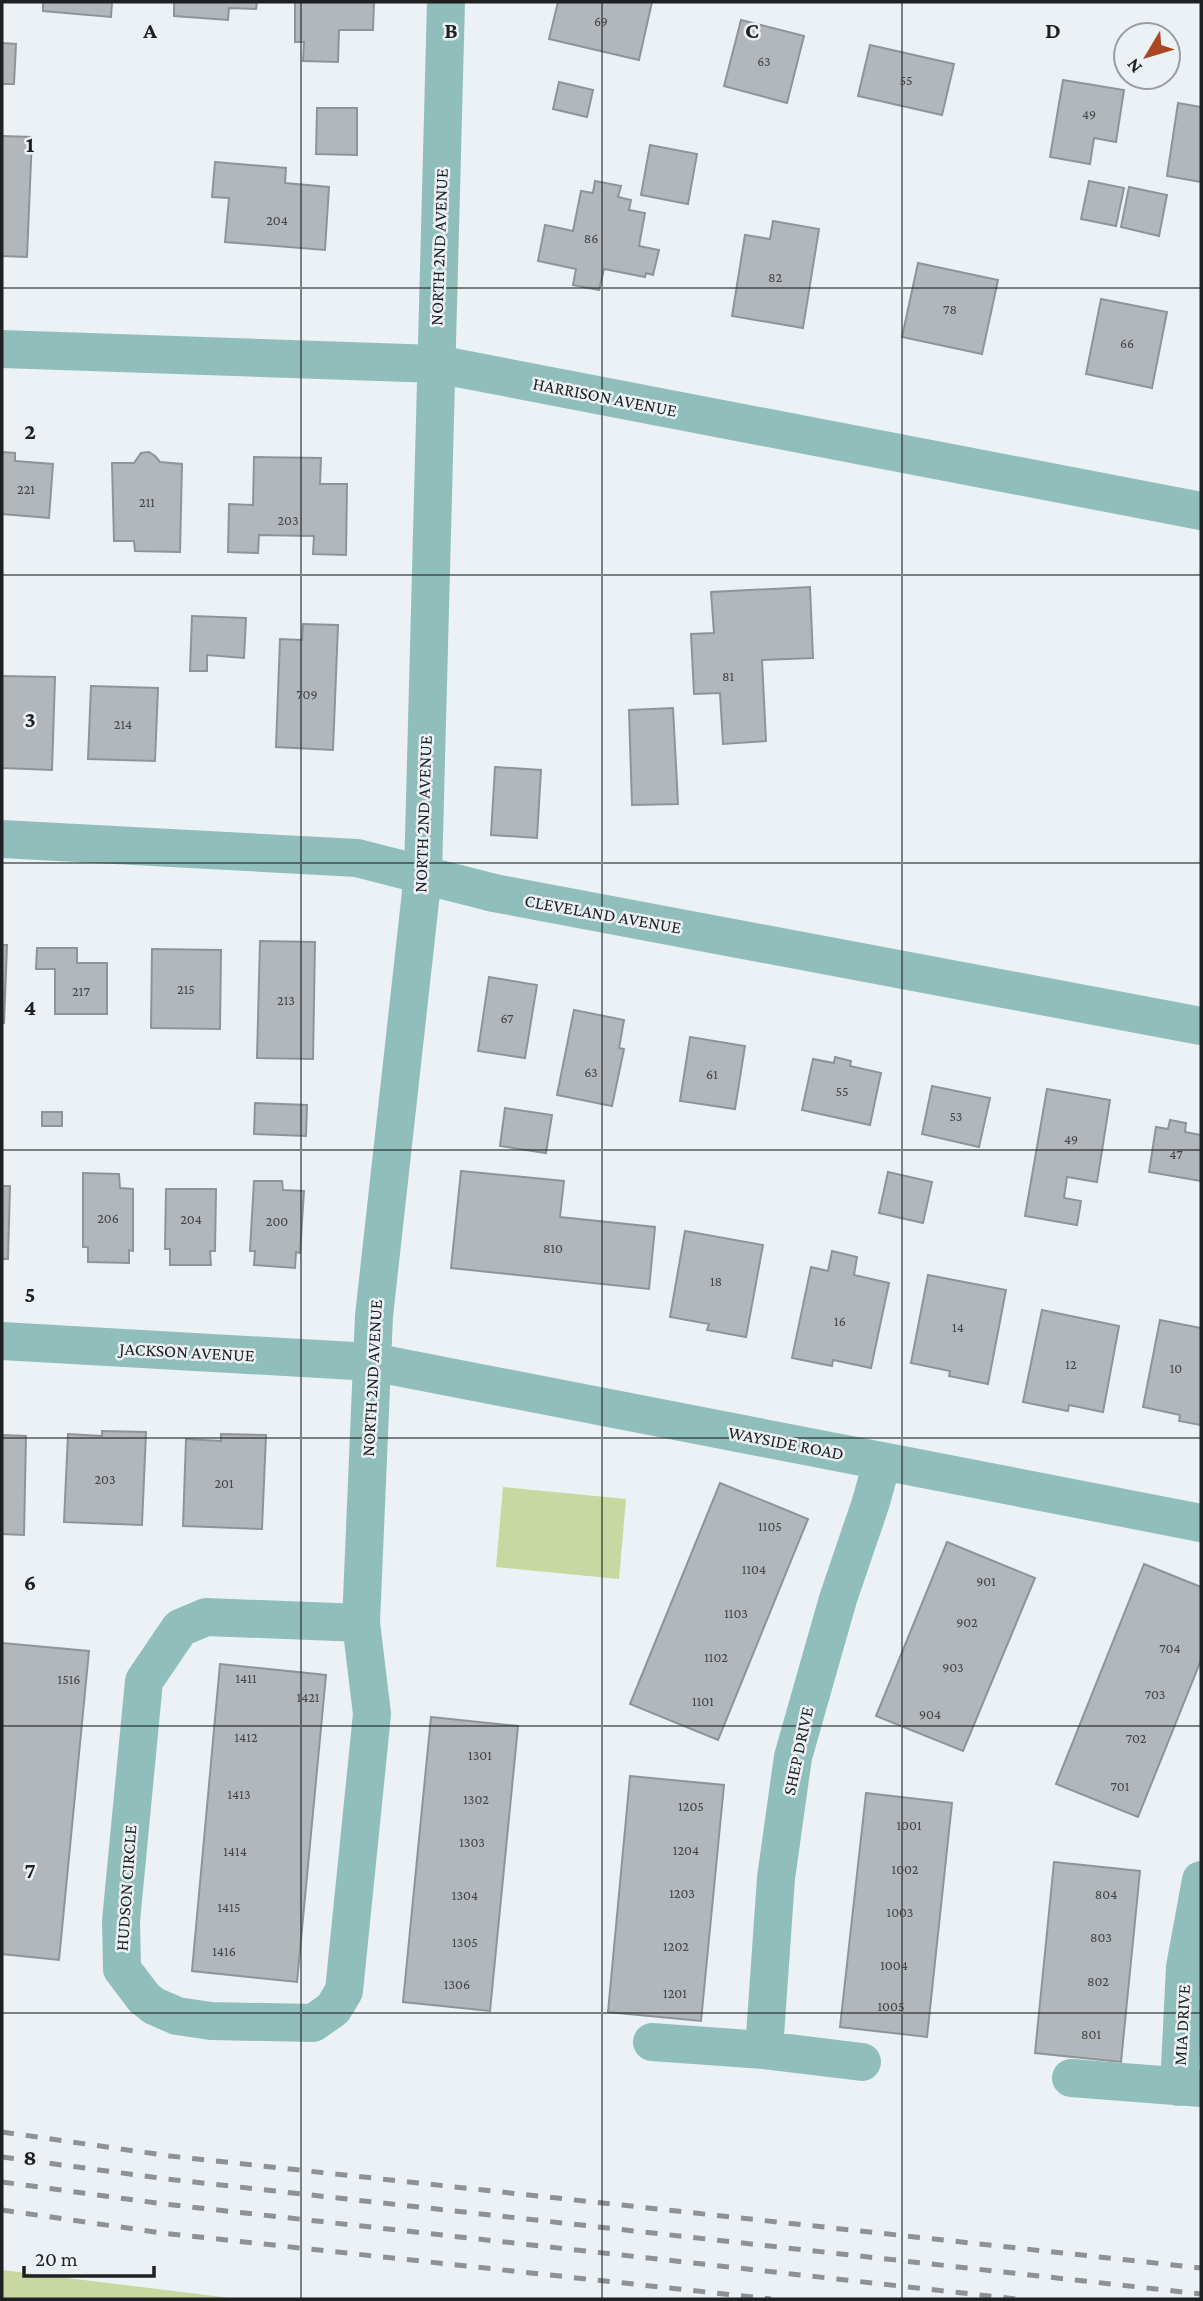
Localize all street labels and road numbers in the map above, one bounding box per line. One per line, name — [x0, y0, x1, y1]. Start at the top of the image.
street label: NORTH 2ND AVENUE — [426, 168, 452, 326]
street label: HARRISON AVENUE — [531, 373, 679, 421]
street label: NORTH 2ND AVENUE — [410, 735, 436, 893]
street label: CLEVELAND AVENUE — [523, 890, 683, 938]
street label: NORTH 2ND AVENUE — [358, 1299, 386, 1457]
street label: JACKSON AVENUE — [117, 1338, 255, 1366]
street label: WAYSIDE ROAD — [726, 1422, 846, 1464]
street label: SHEP DRIVE — [779, 1705, 817, 1797]
street label: HUDSON CIRCLE — [112, 1824, 140, 1952]
street label: MIA DRIVE — [1170, 1984, 1194, 2066]

